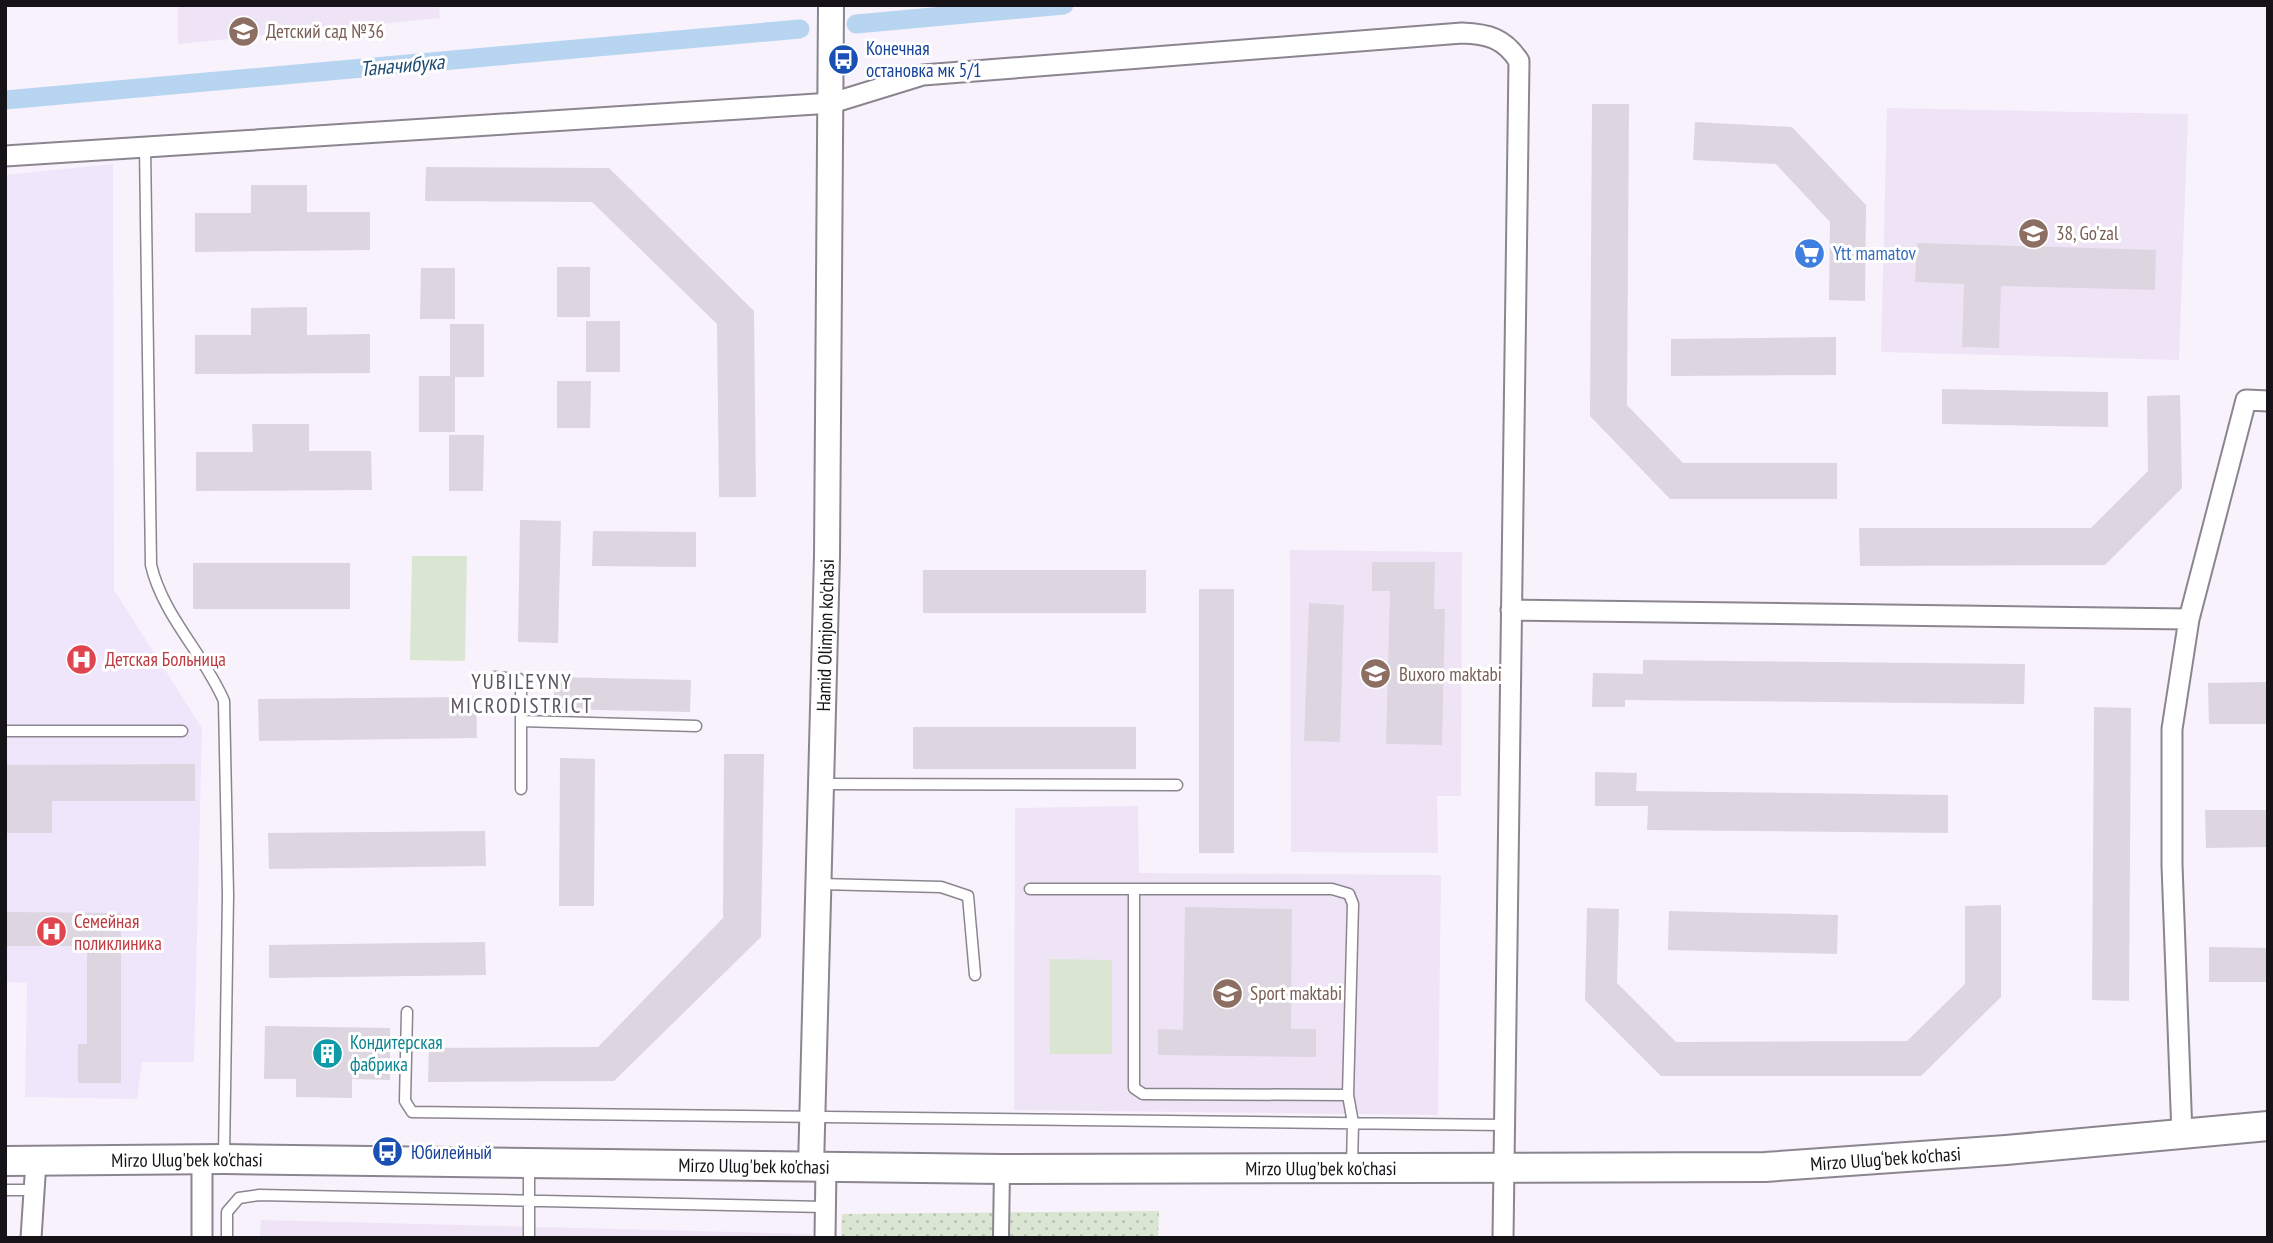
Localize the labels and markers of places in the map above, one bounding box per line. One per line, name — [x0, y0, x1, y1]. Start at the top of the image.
school or university icon: Детский сад №36 — [226, 14, 260, 48]
place label: Детский сад №36 — [266, 19, 384, 43]
place label: Конечная остановка мк 5/1 — [866, 36, 982, 82]
bus stop icon: Конечная остановка мк 5/1 — [826, 42, 860, 76]
school or university icon: 38, Go'zal — [2016, 216, 2050, 250]
place label: 38, Go'zal — [2056, 221, 2119, 245]
supermarket icon: Ytt mamatov — [1793, 236, 1827, 270]
place label: Ytt mamatov — [1833, 241, 1917, 265]
hospital icon: Детская Больница — [65, 642, 99, 676]
place label: Детская Больница — [105, 647, 226, 671]
school or university icon: Buxoro maktabi — [1359, 657, 1393, 691]
place label: Buxoro maktabi — [1399, 662, 1502, 686]
place label: Семейная поликлиника — [74, 909, 162, 955]
hospital icon: Семейная поликлиника — [34, 915, 68, 949]
school or university icon: Sport maktabi — [1210, 976, 1244, 1010]
place label: Sport maktabi — [1250, 981, 1342, 1005]
place label: Кондитерская фабрика — [350, 1030, 443, 1076]
building icon: Кондитерская фабрика — [310, 1036, 344, 1070]
bus stop icon: Юбилейный — [371, 1135, 405, 1169]
place label: Юбилейный — [411, 1140, 492, 1164]

